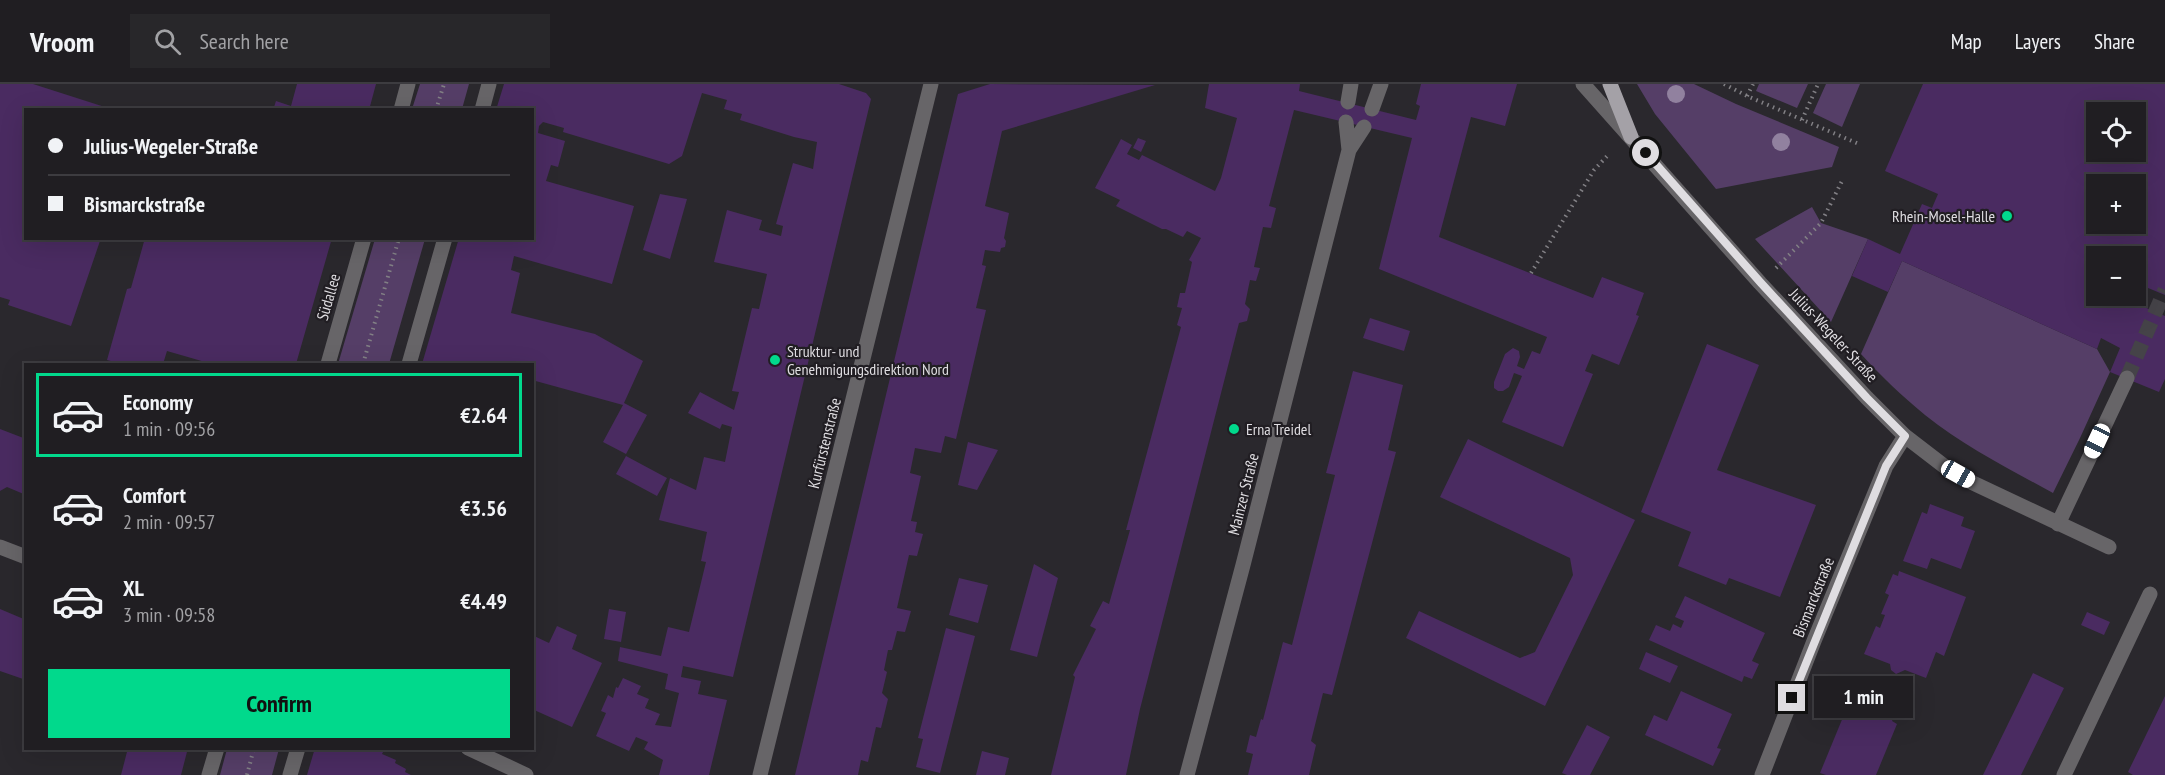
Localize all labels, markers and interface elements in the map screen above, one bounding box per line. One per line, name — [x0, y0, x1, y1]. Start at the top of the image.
search box — [130, 14, 550, 68]
text: Vroom — [30, 23, 94, 60]
icon: search — [151, 25, 184, 58]
text: Search here — [199, 27, 289, 55]
text: Map — [1951, 28, 1982, 55]
text: Layers — [2015, 28, 2061, 55]
text: Share — [2094, 28, 2135, 55]
map controls — [2086, 102, 2146, 306]
button: locate — [2086, 102, 2146, 162]
text: Julius-Wegeler-Straße — [84, 132, 258, 160]
route start — [1632, 139, 1659, 166]
button: + — [2086, 174, 2146, 234]
text: Bismarckstraße — [84, 190, 205, 218]
place label: Rhein-Mosel-Halle — [1892, 206, 1995, 226]
marker: Rhein-Mosel-Halle — [2000, 209, 2014, 223]
button: − — [2086, 246, 2146, 306]
street label: Südallee — [312, 271, 344, 323]
street label: Julius-Wegeler-Straße — [1785, 283, 1883, 386]
place label: Struktur- und Genehmigungsdirektion Nord — [787, 341, 949, 379]
marker: Struktur- und Genehmigungsdirektion Nord — [768, 353, 782, 367]
icon: car — [51, 388, 105, 442]
text: Economy — [123, 388, 193, 416]
street label: Kurfürstenstraße — [803, 396, 845, 490]
text: €2.64 — [460, 401, 507, 429]
text: 1 min · 09:56 — [123, 416, 215, 442]
place label: Erna Treidel — [1246, 419, 1311, 439]
car — [2081, 421, 2113, 461]
marker: Erna Treidel — [1227, 422, 1241, 436]
street label: Mainzer Straße — [1223, 451, 1263, 537]
car — [1938, 457, 1978, 491]
icon: car — [51, 481, 105, 535]
text: Comfort — [123, 481, 186, 509]
text: €3.56 — [460, 494, 507, 522]
text: 2 min · 09:57 — [123, 509, 215, 535]
street label: Bismarckstraße — [1788, 554, 1838, 640]
icon: car — [51, 574, 105, 628]
text: XL — [123, 574, 144, 602]
text: €4.49 — [460, 587, 507, 615]
text: 3 min · 09:58 — [123, 602, 215, 628]
button: Confirm — [48, 669, 510, 738]
callout: 1 min — [1813, 677, 1912, 719]
route end — [1778, 684, 1805, 711]
text: 1 min — [1843, 684, 1884, 710]

